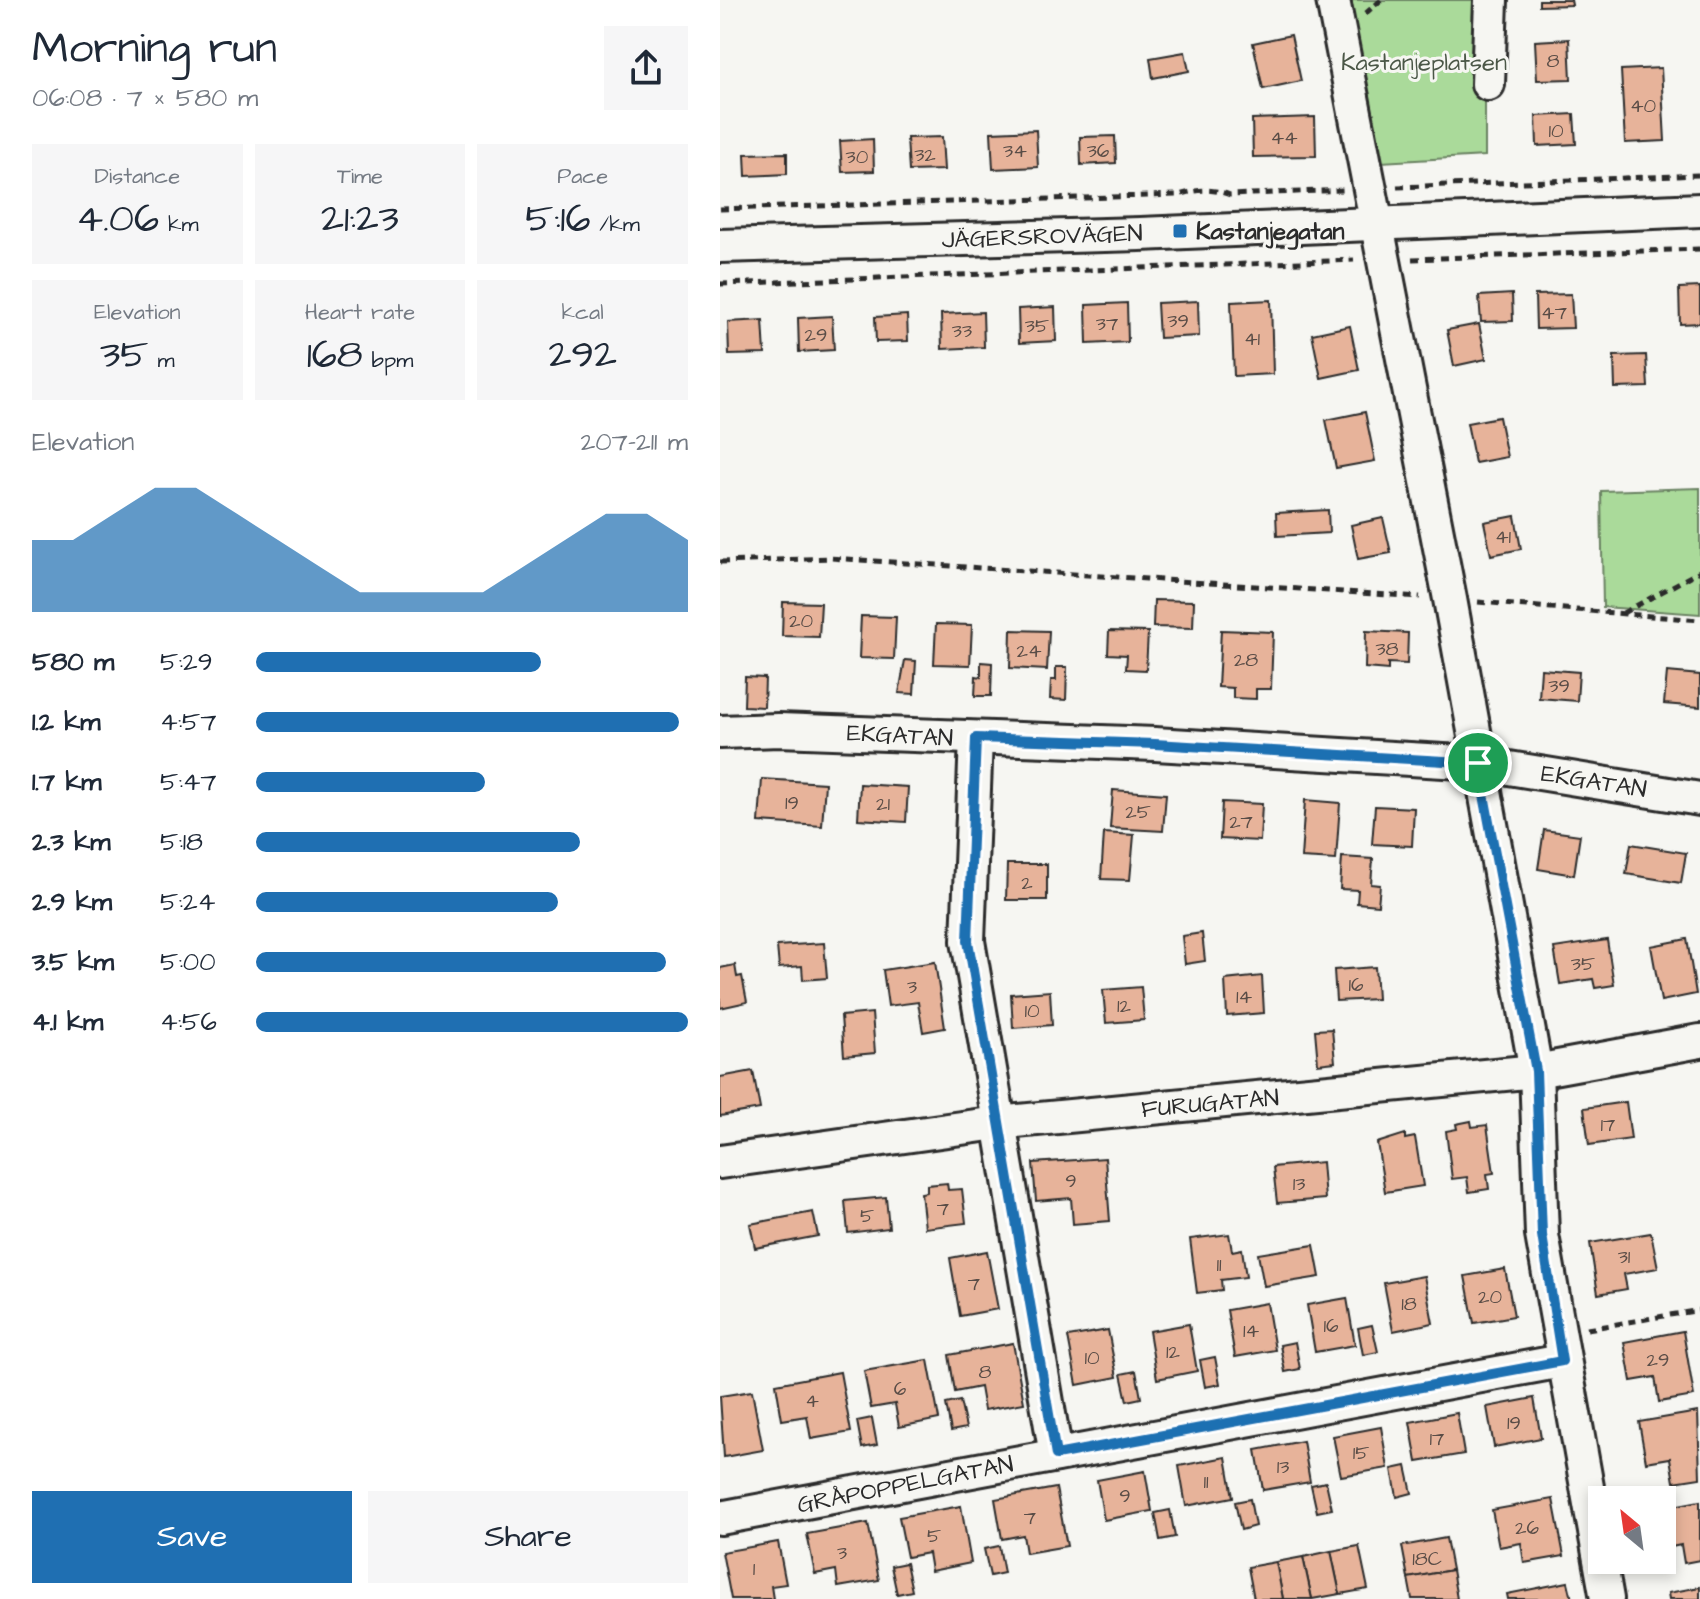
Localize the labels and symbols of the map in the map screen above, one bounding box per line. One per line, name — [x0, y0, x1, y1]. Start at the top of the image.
park label: Kastanjeplatsen — [1341, 46, 1507, 80]
house number: 8 — [1547, 47, 1560, 75]
house number: 40 — [1630, 92, 1656, 120]
house number: 10 — [1548, 117, 1564, 145]
house number: 44 — [1270, 124, 1298, 152]
house number: 34 — [1003, 137, 1027, 165]
house number: 36 — [1087, 137, 1110, 165]
house number: 32 — [914, 141, 936, 169]
house number: 30 — [846, 143, 869, 171]
place label: Kastanjegatan — [1196, 215, 1344, 250]
street label: JÄGERSROVÄGEN — [941, 217, 1143, 257]
marker: Kastanjegatan — [1171, 222, 1189, 240]
house number: 47 — [1541, 299, 1567, 327]
house number: 39 — [1167, 307, 1189, 335]
house number: 37 — [1096, 310, 1118, 338]
house number: 35 — [1025, 312, 1049, 340]
house number: 33 — [952, 317, 972, 345]
house number: 29 — [805, 321, 827, 349]
house number: 41 — [1244, 325, 1261, 353]
house number: 41 — [1495, 523, 1512, 551]
house number: 20 — [789, 607, 813, 635]
house number: 38 — [1375, 635, 1399, 663]
house number: 24 — [1016, 637, 1042, 665]
house number: 28 — [1234, 646, 1258, 674]
house number: 39 — [1548, 672, 1570, 700]
street label: EKGATAN — [846, 716, 954, 756]
pin — [1444, 729, 1512, 797]
street label: EKGATAN — [1539, 757, 1649, 807]
house number: 19 — [785, 789, 799, 817]
house number: 21 — [876, 790, 890, 818]
house number: 25 — [1125, 798, 1151, 826]
house number: 27 — [1229, 808, 1253, 836]
house number: 2 — [1021, 869, 1033, 897]
house number: 35 — [1571, 950, 1595, 978]
house number: 16 — [1348, 971, 1364, 999]
house number: 3 — [907, 973, 917, 1001]
house number: 14 — [1236, 983, 1252, 1011]
house number: 12 — [1117, 992, 1132, 1020]
house number: 10 — [1024, 997, 1040, 1025]
street label: FURUGATAN — [1140, 1081, 1280, 1127]
house number: 17 — [1601, 1111, 1615, 1139]
house number: 9 — [1065, 1167, 1077, 1195]
house number: 13 — [1293, 1170, 1305, 1198]
house number: 7 — [937, 1195, 949, 1223]
house number: 5 — [860, 1202, 874, 1230]
house number: 31 — [1618, 1243, 1631, 1271]
house number: 11 — [1216, 1251, 1222, 1279]
house number: 7 — [968, 1270, 980, 1298]
house number: 20 — [1478, 1283, 1502, 1311]
house number: 18 — [1401, 1290, 1417, 1318]
house number: 16 — [1323, 1312, 1339, 1340]
house number: 14 — [1243, 1317, 1259, 1345]
house number: 12 — [1166, 1338, 1181, 1366]
house number: 10 — [1084, 1344, 1100, 1372]
house number: 29 — [1647, 1346, 1669, 1374]
house number: 8 — [979, 1358, 992, 1386]
house number: 6 — [894, 1375, 907, 1403]
house number: 4 — [805, 1387, 819, 1415]
house number: 19 — [1507, 1409, 1521, 1437]
house number: 17 — [1430, 1425, 1444, 1453]
house number: 15 — [1353, 1439, 1369, 1467]
street label: GRÅPOPPELGATAN — [794, 1447, 1016, 1523]
house number: 13 — [1277, 1453, 1289, 1481]
house number: 11 — [1203, 1468, 1209, 1496]
house number: 9 — [1119, 1482, 1131, 1510]
north arrow — [1588, 1486, 1676, 1574]
house number: 7 — [1024, 1504, 1036, 1532]
house number: 26 — [1515, 1514, 1539, 1542]
house number: 5 — [927, 1522, 941, 1550]
house number: 3 — [837, 1539, 847, 1567]
house number: 18C — [1412, 1545, 1442, 1573]
house number: 1 — [753, 1555, 756, 1583]

